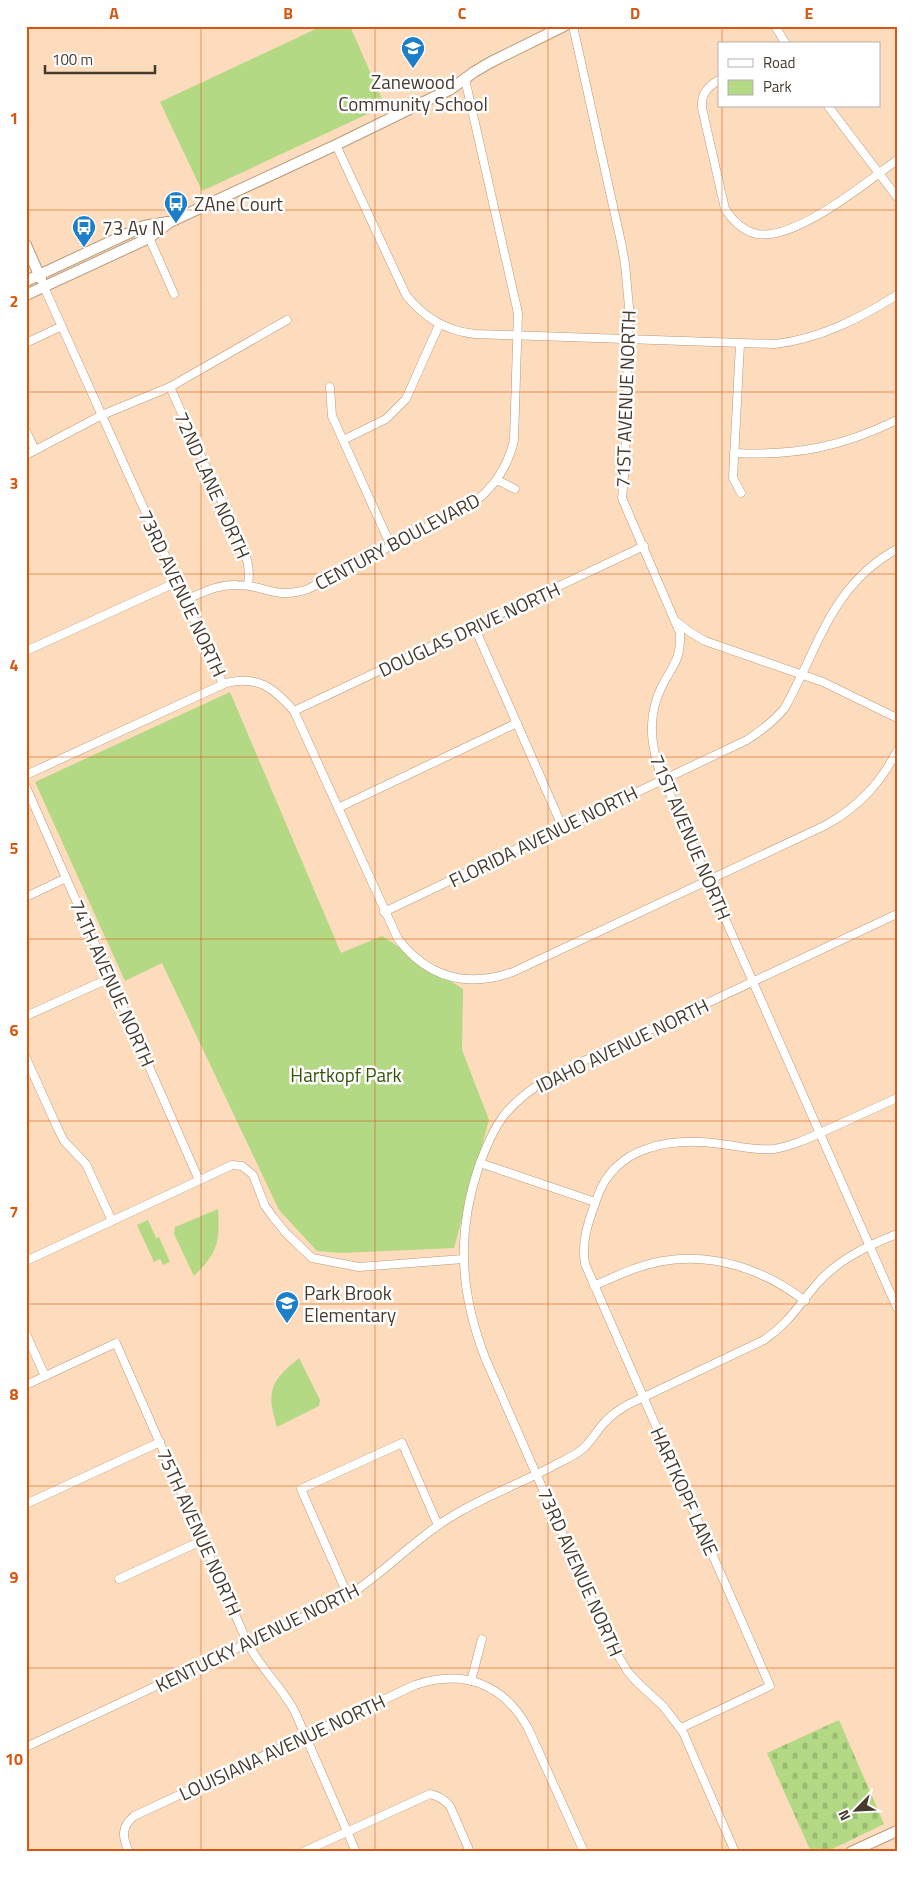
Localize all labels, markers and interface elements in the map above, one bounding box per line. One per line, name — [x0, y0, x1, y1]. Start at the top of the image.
text: A — [109, 1, 119, 25]
text: B — [283, 1, 293, 25]
text: C — [458, 1, 467, 25]
text: D — [630, 1, 640, 25]
text: E — [805, 1, 814, 25]
school or university icon: Zanewood Community School — [400, 35, 426, 69]
scale bar — [45, 42, 155, 74]
legend — [718, 42, 880, 108]
text: 100 m — [52, 48, 93, 71]
text: Road — [763, 51, 795, 74]
place label: Zanewood Community School — [338, 67, 488, 118]
text: Park — [763, 75, 792, 98]
text: 1 — [10, 106, 18, 130]
place label: ZAne Court — [194, 189, 283, 218]
bus stop icon: ZAne Court — [163, 190, 189, 224]
place label: 73 Av N — [102, 213, 165, 242]
bus stop icon: 73 Av N — [71, 214, 97, 248]
text: 2 — [10, 289, 18, 313]
street label: 71ST AVENUE NORTH — [607, 310, 643, 488]
street label: 72ND LANE NORTH — [168, 407, 258, 563]
text: 3 — [10, 471, 18, 495]
street label: CENTURY BOULEVARD — [309, 485, 485, 597]
street label: 73RD AVENUE NORTH — [132, 505, 234, 681]
street label: DOUGLAS DRIVE NORTH — [373, 574, 565, 684]
text: 4 — [10, 653, 19, 677]
street label: 71ST AVENUE NORTH — [643, 750, 739, 924]
street label: FLORIDA AVENUE NORTH — [444, 778, 642, 894]
text: 5 — [10, 836, 19, 860]
street label: 74TH AVENUE NORTH — [63, 895, 163, 1071]
street label: IDAHO AVENUE NORTH — [531, 990, 713, 1100]
text: 6 — [10, 1018, 19, 1042]
park label: Hartkopf Park — [290, 1060, 402, 1089]
text: 7 — [10, 1200, 18, 1224]
place label: Park Brook Elementary — [304, 1278, 396, 1329]
school or university icon: Park Brook Elementary — [274, 1290, 300, 1324]
text: 8 — [10, 1382, 19, 1406]
street label: HARTKOPF LANE — [644, 1422, 726, 1560]
street label: 75TH AVENUE NORTH — [150, 1444, 250, 1620]
street label: 73RD AVENUE NORTH — [531, 1483, 631, 1661]
text: 9 — [10, 1565, 19, 1589]
street label: KENTUCKY AVENUE NORTH — [150, 1575, 364, 1699]
street label: LOUISIANA AVENUE NORTH — [174, 1686, 390, 1808]
text: 10 — [5, 1747, 23, 1771]
north arrow — [830, 1786, 880, 1836]
text: N — [832, 1807, 855, 1824]

